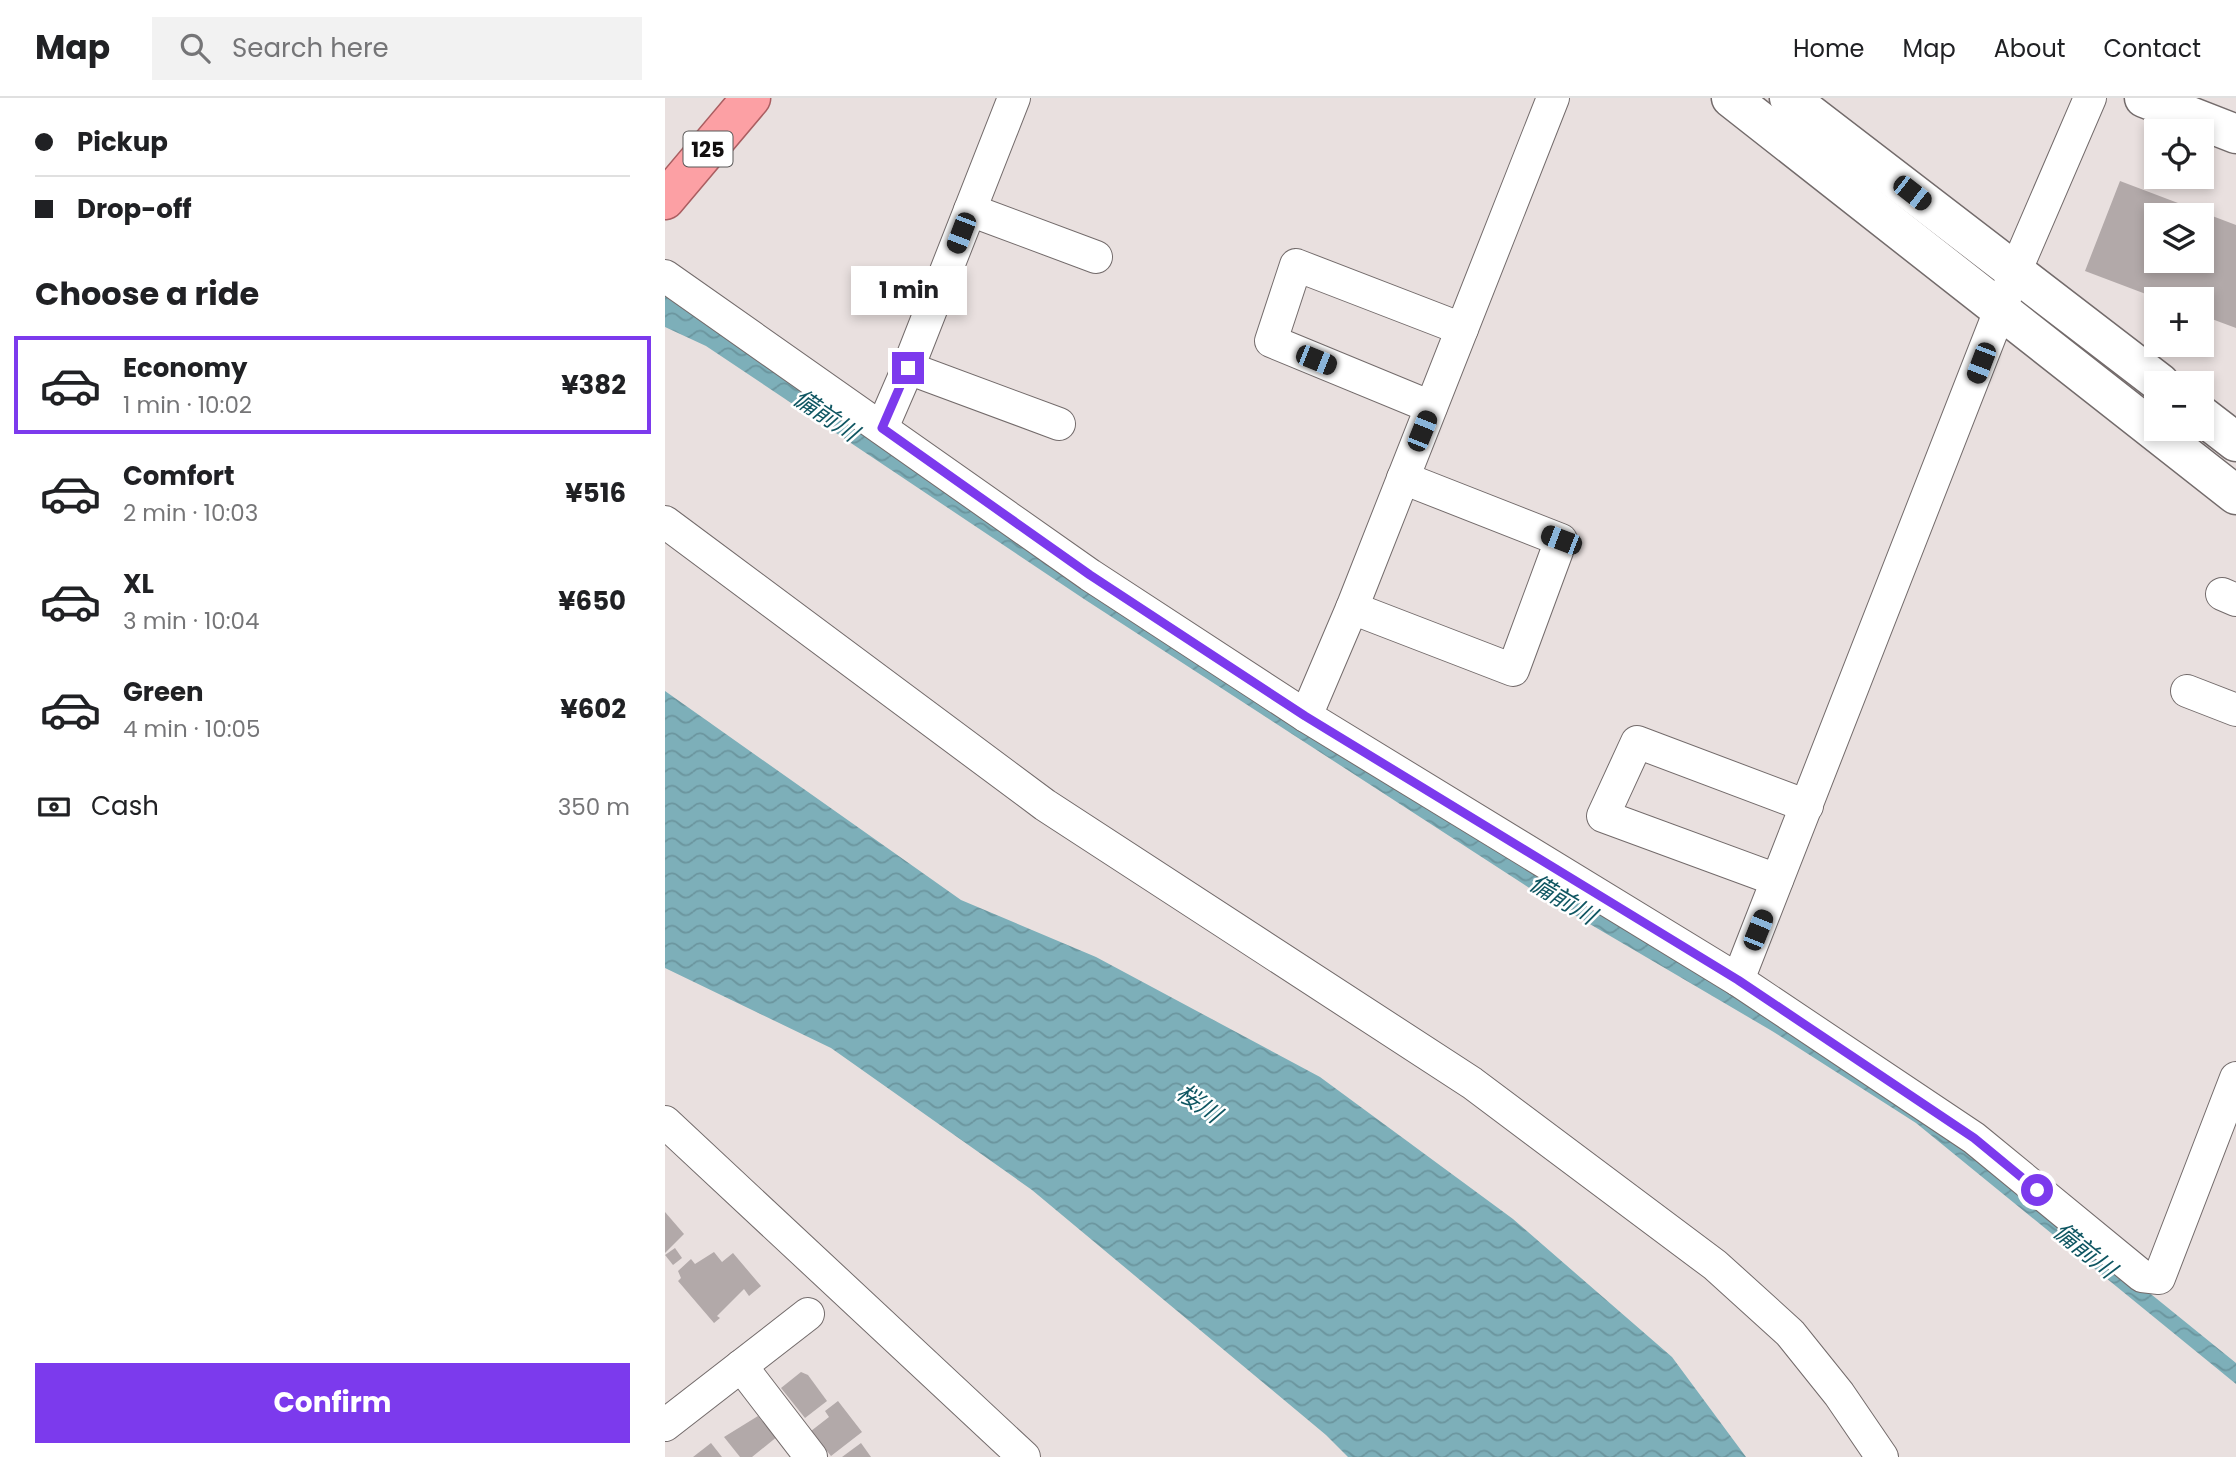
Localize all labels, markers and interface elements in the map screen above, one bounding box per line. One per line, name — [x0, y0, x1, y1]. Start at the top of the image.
search box — [152, 17, 642, 80]
text: Map — [35, 24, 110, 71]
icon: search — [176, 29, 214, 67]
text: Search here — [232, 30, 389, 66]
text: Home — [1793, 32, 1865, 65]
text: Map — [1903, 32, 1956, 65]
text: About — [1994, 32, 2065, 65]
text: Contact — [2103, 32, 2201, 65]
map controls — [2144, 119, 2214, 441]
button: locate — [2144, 119, 2214, 189]
text: Pickup — [77, 124, 168, 160]
road number: 125 — [684, 132, 733, 166]
car — [1889, 172, 1936, 214]
text: Drop-off — [77, 191, 192, 227]
button: layers — [2144, 203, 2214, 273]
car — [944, 210, 979, 256]
callout: 1 min — [850, 266, 966, 316]
text: Choose a ride — [35, 271, 259, 316]
text: 1 min — [879, 274, 939, 306]
button: + — [2144, 287, 2214, 357]
car — [1964, 340, 1999, 386]
car — [1293, 342, 1340, 378]
text: Economy — [123, 350, 247, 386]
route end — [892, 352, 924, 384]
icon: car — [39, 354, 102, 417]
text: ¥382 — [561, 367, 626, 403]
button: − — [2144, 371, 2214, 441]
water label: 備前川 — [787, 381, 868, 450]
text: 1 min · 10:02 — [123, 389, 252, 421]
car — [1405, 408, 1440, 454]
text: Comfort — [123, 458, 235, 494]
icon: car — [39, 462, 102, 525]
text: ¥516 — [565, 475, 626, 511]
text: 2 min · 10:03 — [123, 497, 258, 529]
car — [1538, 523, 1585, 557]
text: XL — [123, 566, 154, 602]
icon: car — [39, 570, 102, 633]
text: ¥650 — [558, 583, 626, 619]
text: 3 min · 10:04 — [123, 605, 260, 637]
text: Green — [123, 674, 204, 710]
icon: car — [39, 678, 102, 741]
text: ¥602 — [560, 691, 626, 727]
text: 4 min · 10:05 — [123, 713, 260, 745]
icon: cash — [35, 788, 73, 826]
text: Cash — [91, 788, 159, 824]
text: 350 m — [558, 791, 630, 823]
water label: 備前川 — [1524, 866, 1605, 933]
car — [1741, 907, 1776, 953]
water label: 桜川 — [1170, 1076, 1231, 1132]
route start — [2021, 1174, 2053, 1206]
water label: 備前川 — [2047, 1215, 2126, 1287]
button: Confirm — [35, 1363, 630, 1443]

